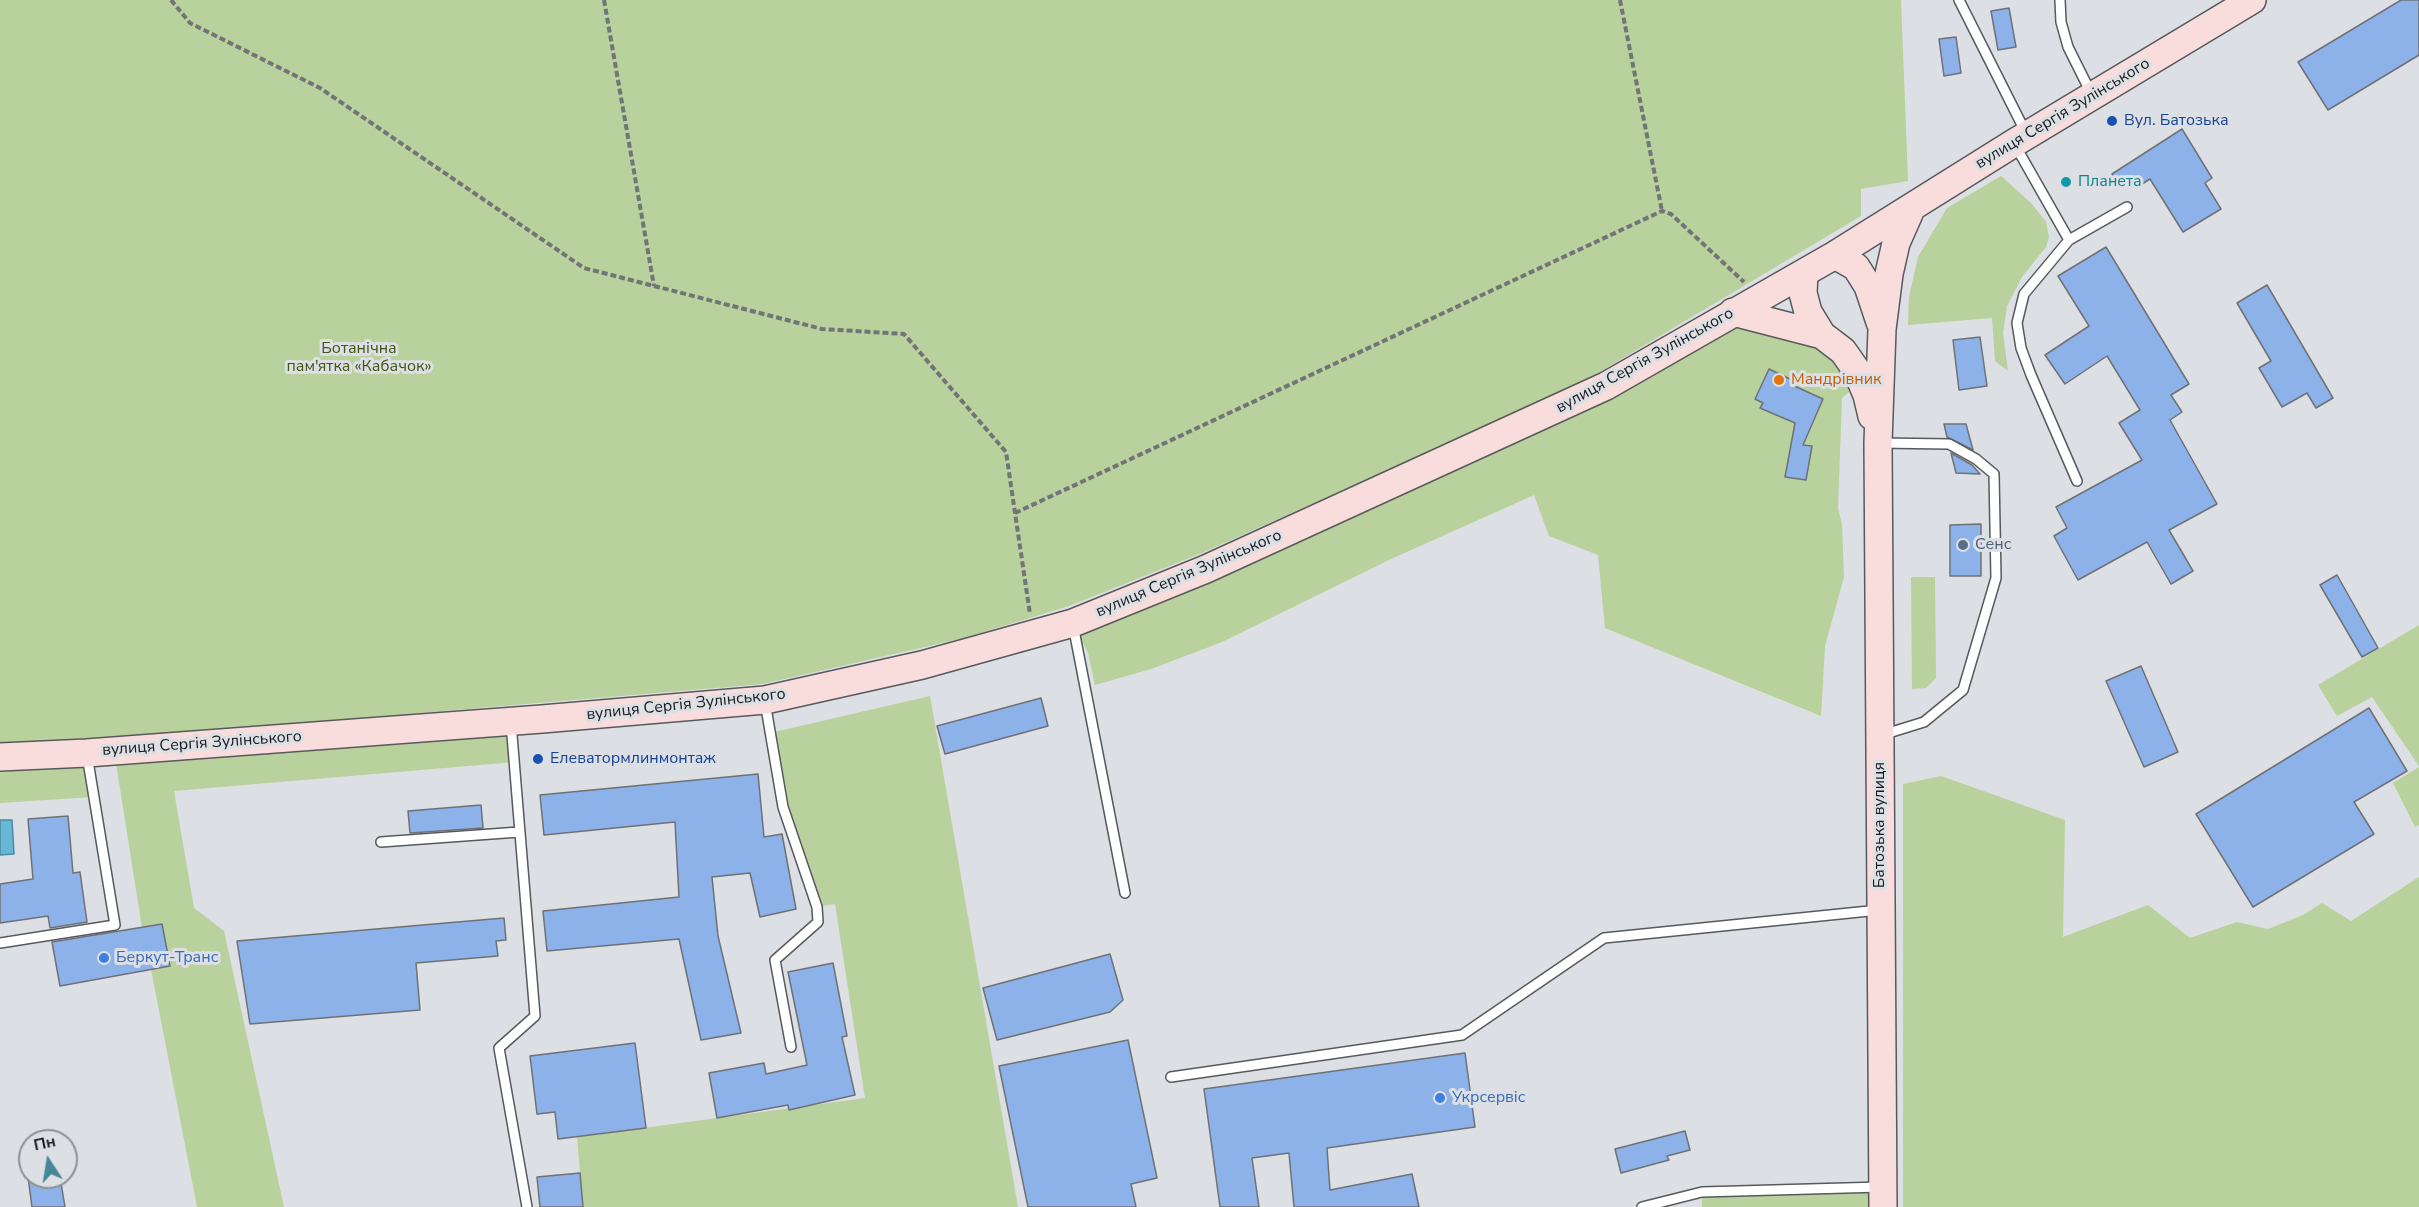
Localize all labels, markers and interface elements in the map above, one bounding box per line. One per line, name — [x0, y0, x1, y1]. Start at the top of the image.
street label: вулиця Сергія Зулінського — [1972, 54, 2154, 174]
place label: Вул. Батозька — [2124, 111, 2229, 131]
marker: Вул. Батозька — [2105, 114, 2119, 128]
place label: Планета — [2078, 172, 2142, 192]
marker: Планета — [2059, 175, 2073, 189]
street label: вулиця Сергія Зулінського — [1553, 304, 1737, 418]
park label: Ботанічна пам'ятка «Кабачок» — [286, 339, 432, 377]
place label: Мандрівник — [1791, 370, 1881, 390]
marker: Мандрівник — [1772, 373, 1786, 387]
street label: вулиця Сергія Зулінського — [1093, 526, 1285, 622]
place label: Сенс — [1975, 535, 2011, 555]
marker: Сенс — [1956, 538, 1970, 552]
street label: вулиця Сергія Зулінського — [586, 685, 786, 725]
street label: вулиця Сергія Зулінського — [102, 727, 302, 761]
place label: Елеватормлинмонтаж — [550, 749, 716, 769]
marker: Елеватормлинмонтаж — [531, 752, 545, 766]
street label: Батозька вулиця — [1870, 762, 1890, 888]
place label: Беркут-Транс — [116, 948, 218, 968]
marker: Беркут-Транс — [97, 951, 111, 965]
place label: Укрсервіс — [1452, 1088, 1525, 1108]
marker: Укрсервіс — [1433, 1091, 1447, 1105]
north arrow — [18, 1129, 78, 1189]
text: Пн — [32, 1130, 58, 1156]

